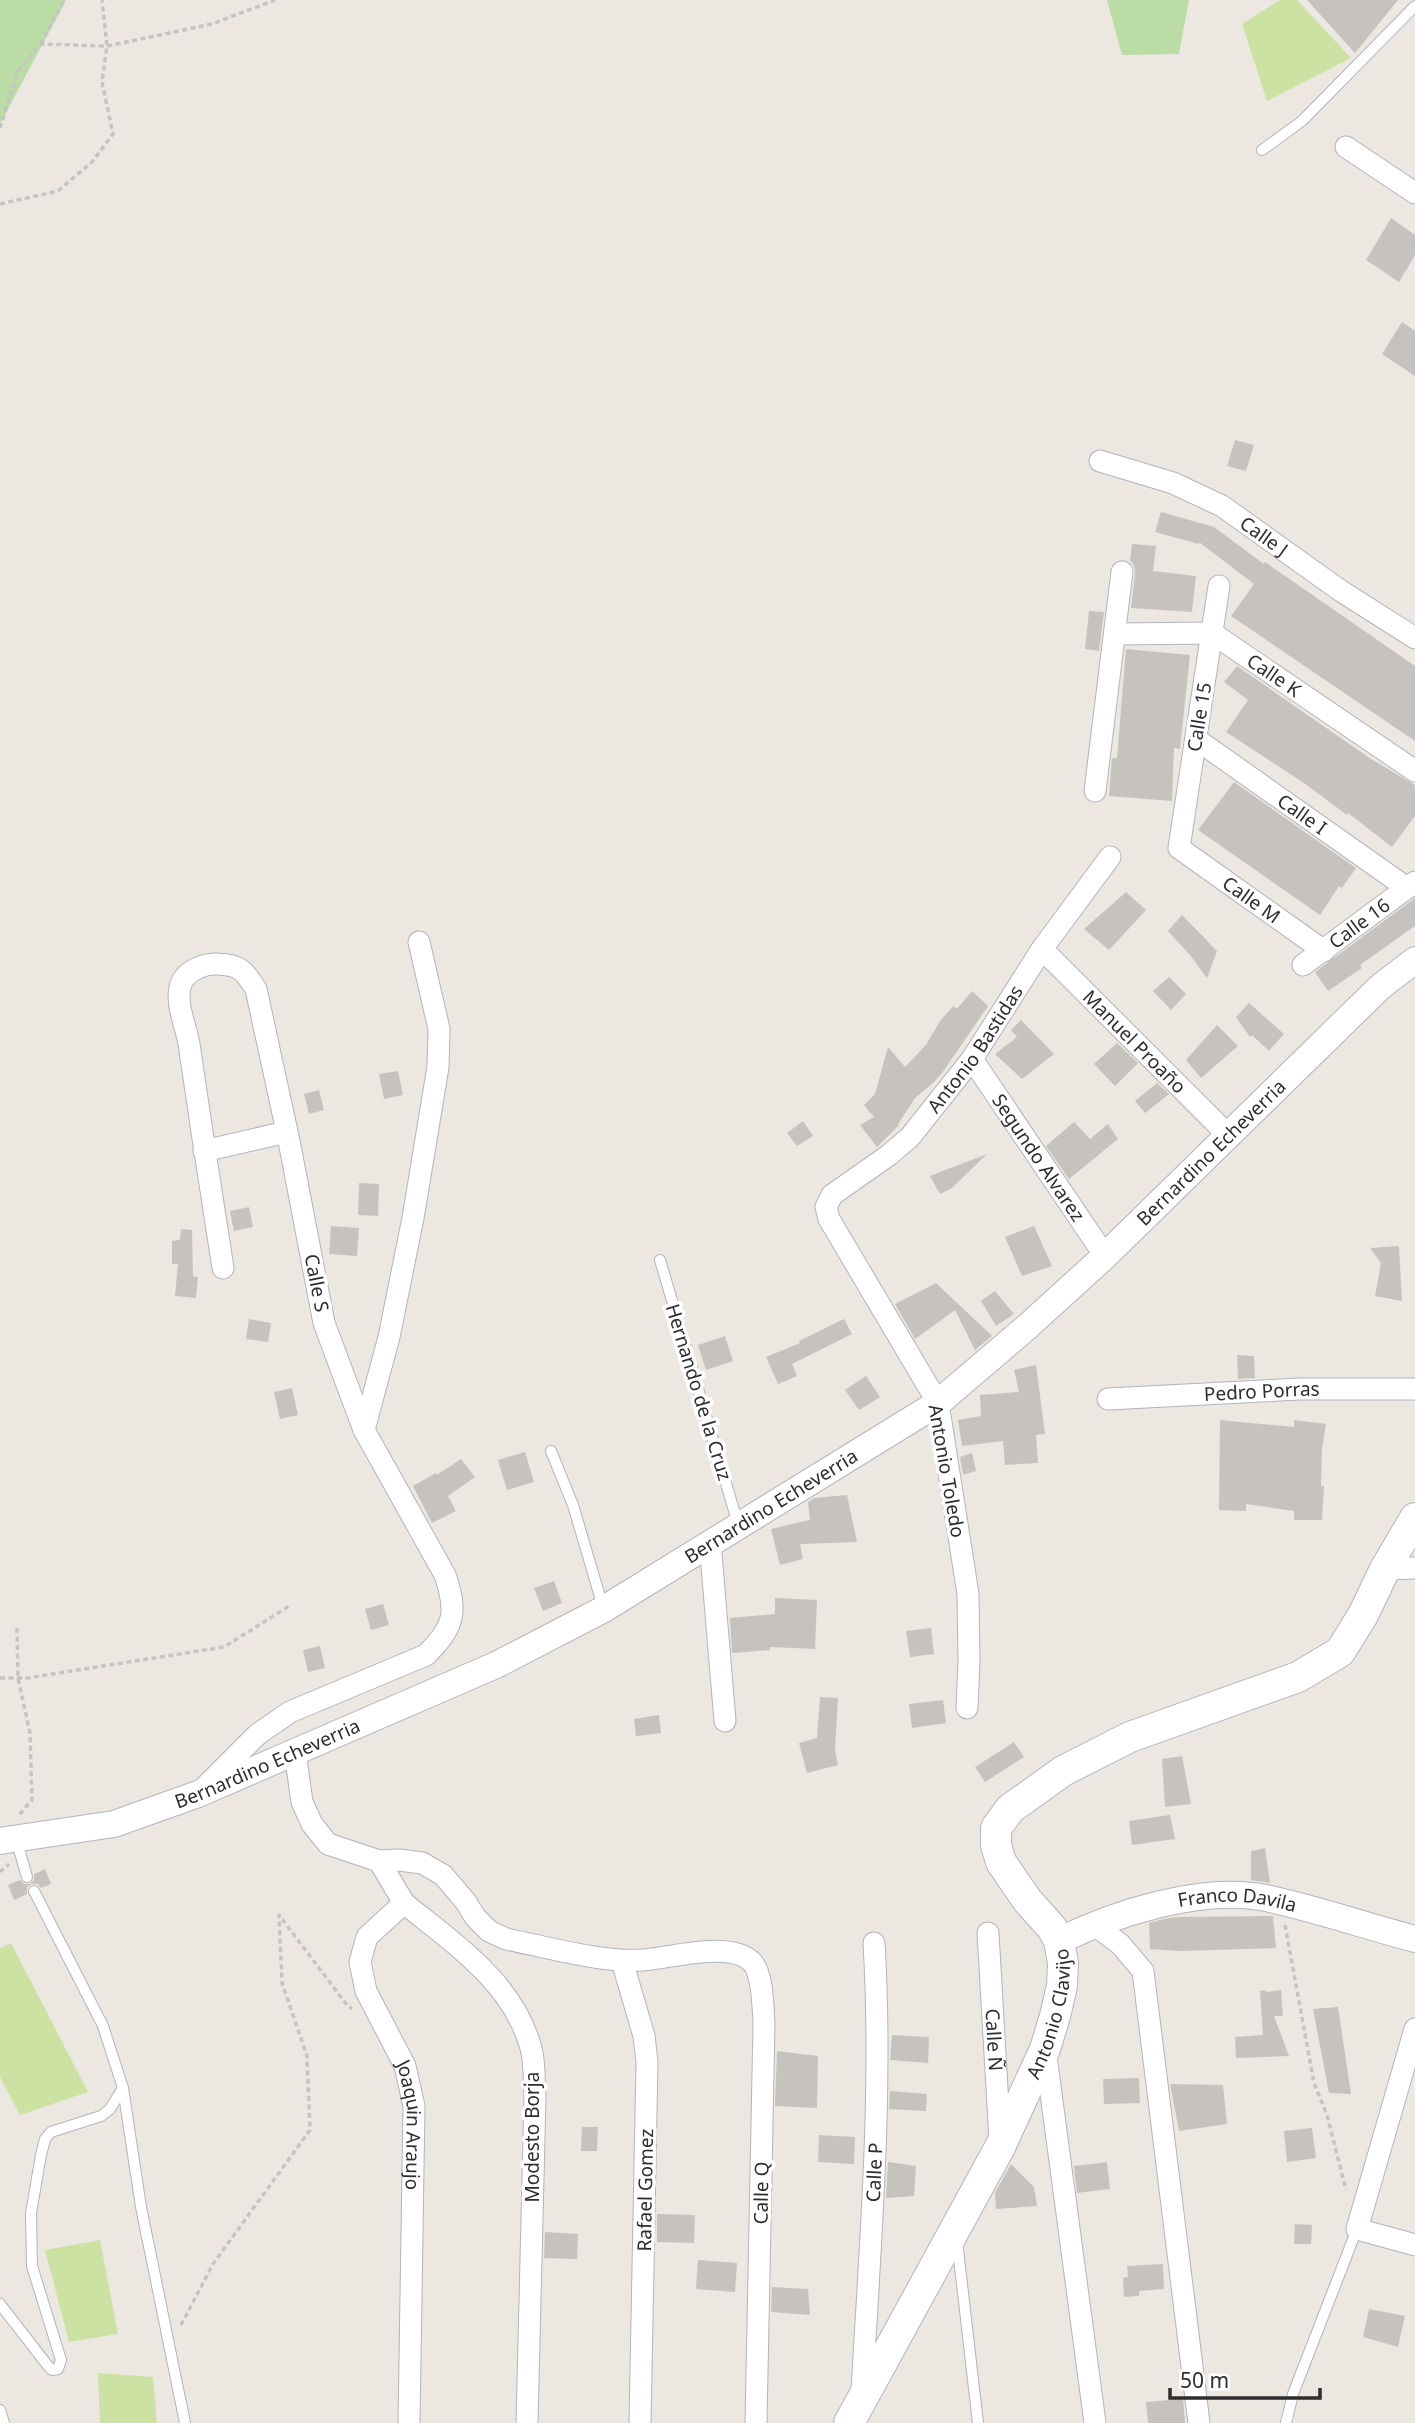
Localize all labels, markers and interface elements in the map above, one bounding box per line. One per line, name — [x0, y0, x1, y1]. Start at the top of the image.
street label: Calle J — [1235, 510, 1293, 562]
street label: Calle K — [1242, 648, 1306, 703]
street label: Calle 15 — [1181, 680, 1217, 754]
street label: Calle I — [1272, 788, 1332, 840]
street label: Calle M — [1217, 870, 1286, 929]
street label: Calle 16 — [1323, 892, 1395, 955]
street label: Antonio Bastidas — [921, 980, 1029, 1118]
street label: Manuel Proaño — [1077, 984, 1192, 1099]
street label: Bernardino Echeverria — [1131, 1073, 1291, 1231]
street label: Segundo Alvarez — [986, 1089, 1091, 1227]
street label: Calle S — [299, 1252, 335, 1314]
street label: Hernando de la Cruz — [660, 1301, 738, 1483]
street label: Pedro Porras — [1203, 1376, 1320, 1407]
street label: Antonio Toledo — [922, 1402, 972, 1540]
street label: Bernardino Echeverria — [679, 1443, 863, 1569]
street label: Bernardino Echeverria — [171, 1713, 364, 1814]
street label: Franco Davila — [1176, 1882, 1300, 1918]
street label: Antonio Clavijo — [1020, 1947, 1077, 2083]
street label: Calle Ñ — [979, 2008, 1009, 2072]
street label: Joaquin Araujo — [390, 2053, 428, 2190]
street label: Modesto Borja — [519, 2072, 545, 2202]
street label: Rafael Gomez — [631, 2128, 659, 2252]
street label: Calle P — [860, 2142, 888, 2203]
street label: Calle Q — [747, 2161, 775, 2225]
scale bar — [1170, 2356, 1320, 2400]
text: 50 m — [1180, 2366, 1229, 2394]

